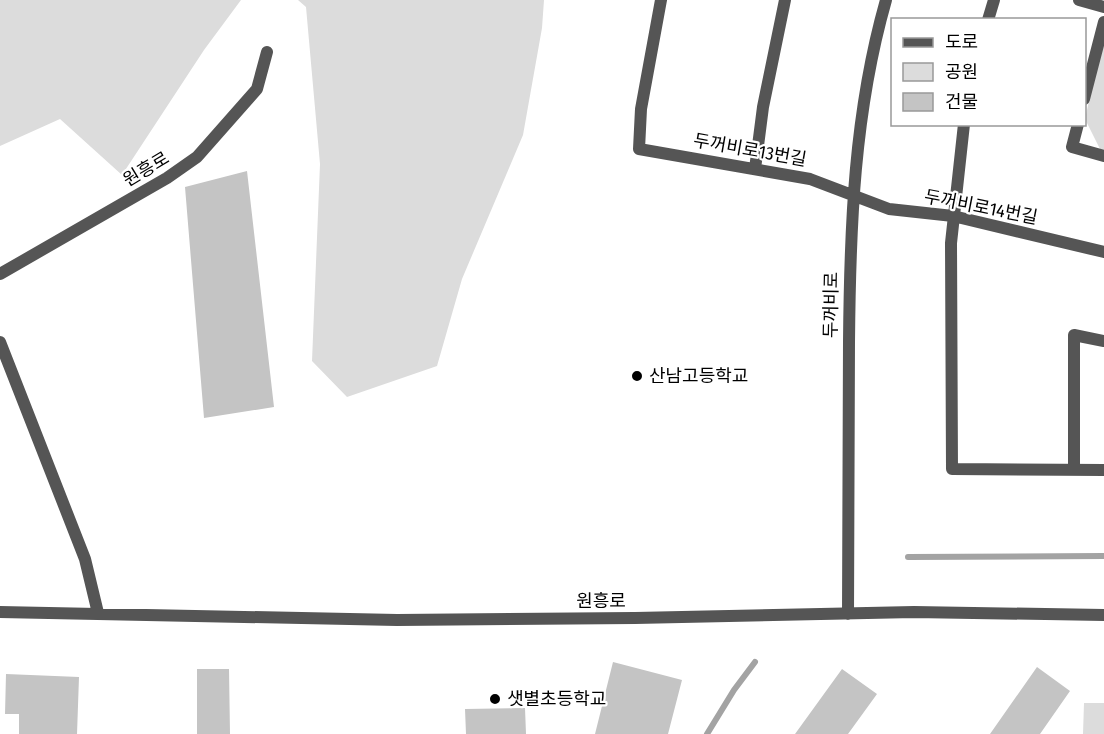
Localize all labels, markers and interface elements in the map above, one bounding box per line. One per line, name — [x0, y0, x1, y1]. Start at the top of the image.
legend — [891, 18, 1086, 126]
text: 도로 — [945, 31, 978, 53]
text: 공원 — [945, 61, 978, 83]
text: 건물 — [945, 91, 978, 113]
street label: 두꺼비로13번길 — [692, 129, 808, 171]
street label: 원흥로 — [119, 147, 173, 191]
street label: 두꺼비로14번길 — [922, 185, 1040, 229]
street label: 두꺼비로 — [819, 272, 843, 338]
place label: 산남고등학교 — [649, 365, 748, 387]
marker: 산남고등학교 — [630, 369, 644, 383]
street label: 원흥로 — [576, 590, 626, 612]
place label: 샛별초등학교 — [507, 688, 606, 710]
marker: 샛별초등학교 — [488, 692, 502, 706]

